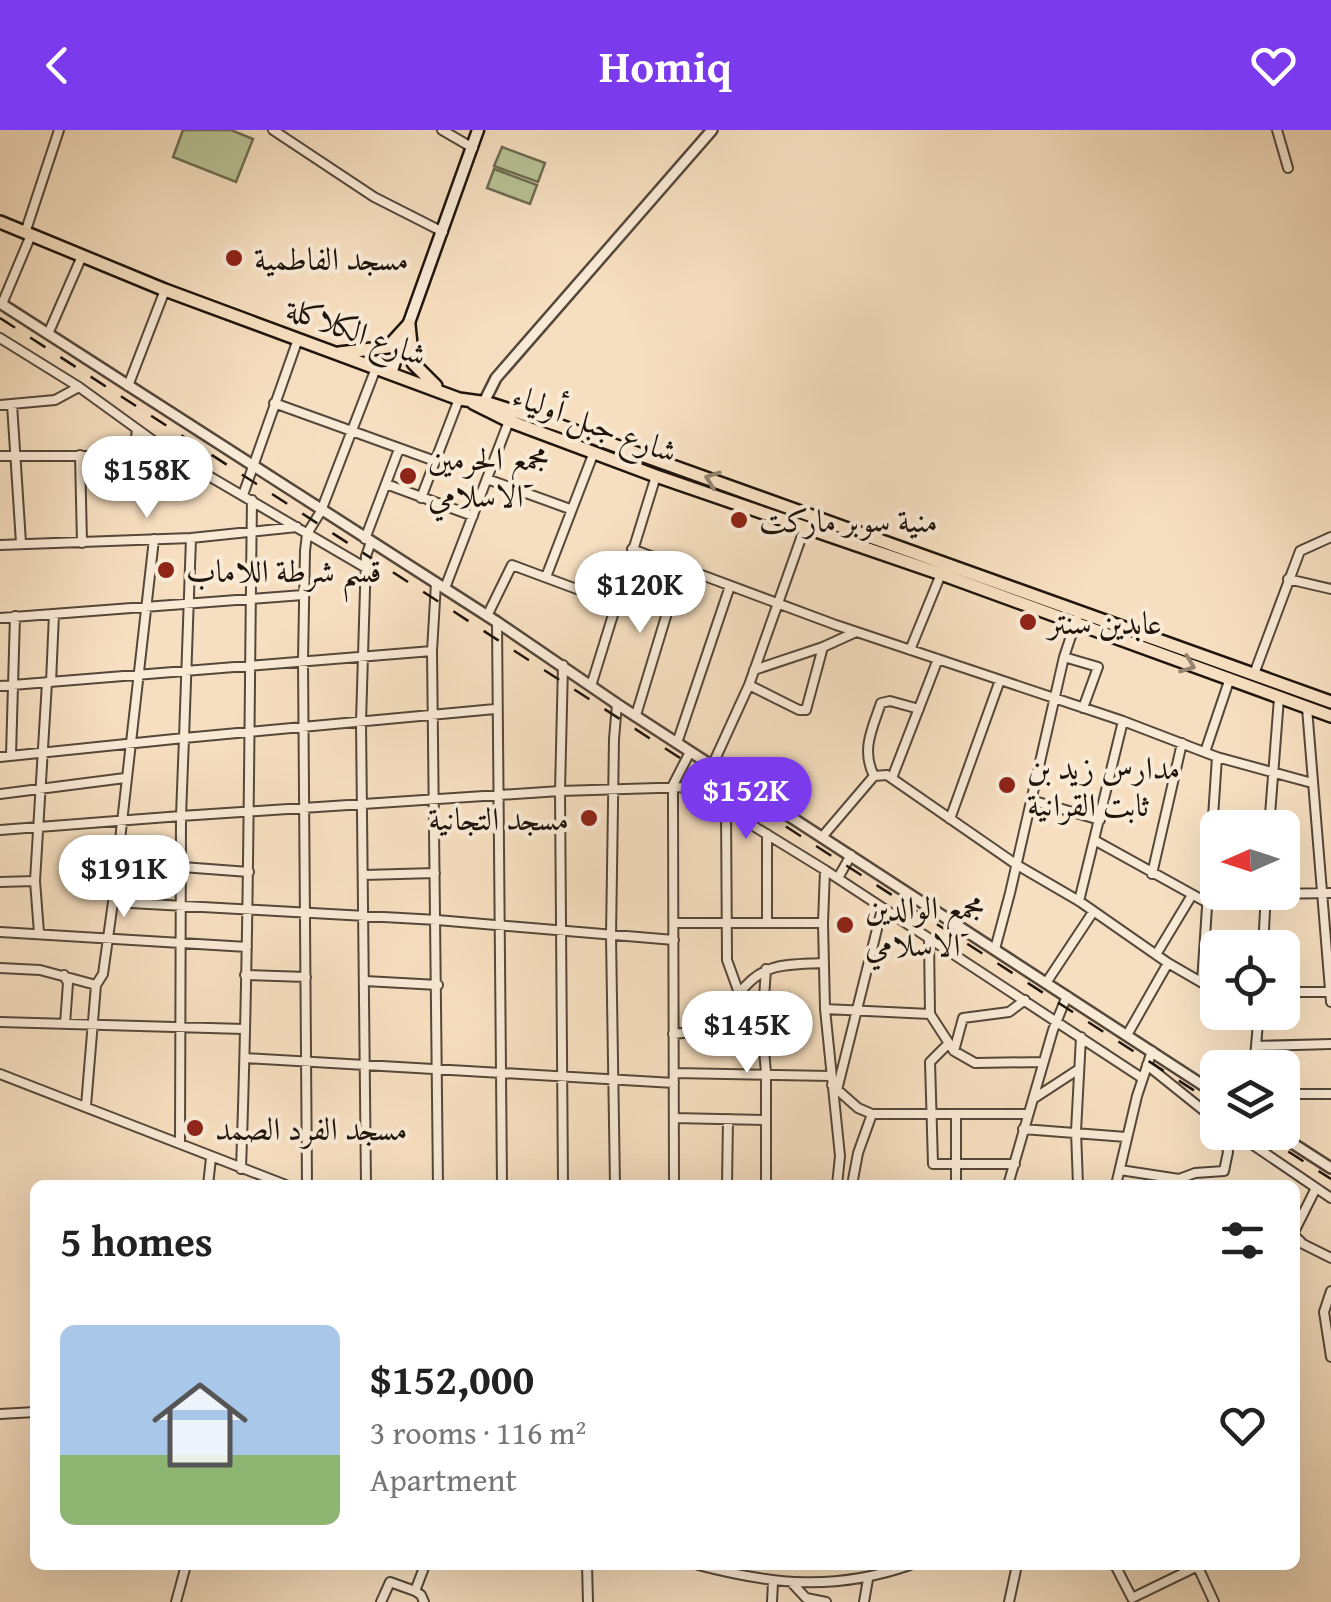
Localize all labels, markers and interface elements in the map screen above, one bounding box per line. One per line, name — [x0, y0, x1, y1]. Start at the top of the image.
text: Homiq — [599, 33, 732, 98]
icon: back — [30, 38, 85, 93]
icon: heart — [1246, 38, 1301, 93]
place label: مسجد الفاطمية — [254, 235, 409, 282]
marker: مسجد الفاطمية — [223, 247, 245, 269]
street label: شارع الكلاكلة — [277, 283, 434, 382]
street label: شارع جبل أولياء — [505, 371, 684, 478]
place label: مجمع الحرمين الاسلامي — [428, 435, 549, 522]
pin: $158K — [77, 436, 217, 521]
text: $158K — [104, 445, 190, 492]
marker: مجمع الحرمين الاسلامي — [397, 465, 419, 487]
one-way arrow — [705, 471, 722, 491]
place label: منية سوبر ماركت — [759, 497, 938, 544]
marker: منية سوبر ماركت — [728, 509, 750, 531]
place label: قسم شرطة اللاماب — [186, 547, 382, 603]
pin: $120K — [570, 551, 710, 636]
marker: قسم شرطة اللاماب — [155, 559, 177, 581]
text: $120K — [597, 560, 683, 607]
place label: عابدين سنتر — [1045, 599, 1162, 646]
marker: عابدين سنتر — [1017, 611, 1039, 633]
one-way arrow — [1178, 654, 1196, 674]
place label: مدارس زيد بن ثابت القرانية — [1027, 744, 1180, 828]
pin: $152K — [676, 757, 816, 842]
text: $152K — [703, 766, 789, 813]
marker: مدارس زيد بن ثابت القرانية — [996, 774, 1018, 796]
place label: مسجد التجانية — [428, 795, 569, 842]
marker: مسجد التجانية — [578, 807, 600, 829]
north arrow — [1200, 810, 1300, 910]
map controls — [1200, 810, 1300, 1150]
pin: $191K — [54, 835, 194, 920]
text: $191K — [81, 844, 167, 891]
place label: مجمع الوالدين الاسلامي — [865, 884, 984, 971]
marker: مجمع الوالدين الاسلامي — [834, 914, 856, 936]
button: locate — [1200, 930, 1300, 1030]
pin: $145K — [677, 991, 817, 1076]
text: $145K — [704, 1000, 790, 1047]
button: layers — [1200, 1050, 1300, 1150]
place label: مسجد الفرد الصمد — [215, 1105, 407, 1152]
marker: مسجد الفرد الصمد — [184, 1117, 206, 1139]
text: 5 homes — [60, 1210, 213, 1271]
icon: filters — [1215, 1213, 1270, 1268]
text: $152,000 — [370, 1348, 534, 1409]
icon: home — [140, 1365, 260, 1485]
icon: heart — [1215, 1398, 1270, 1453]
text: 3 rooms · 116 m² — [370, 1409, 586, 1456]
text: Apartment — [370, 1456, 517, 1503]

